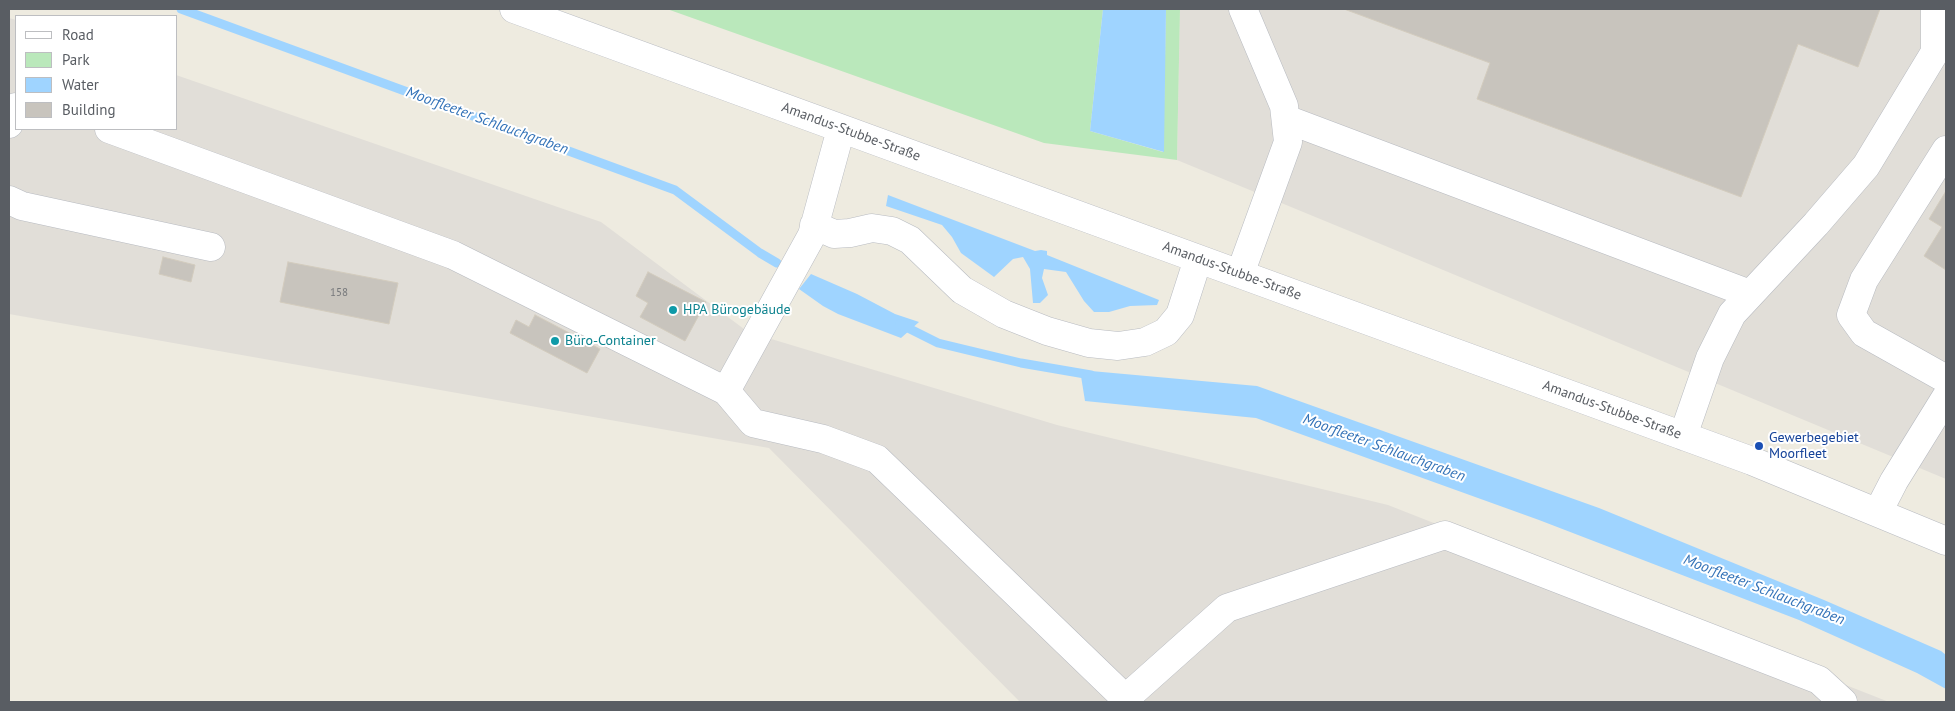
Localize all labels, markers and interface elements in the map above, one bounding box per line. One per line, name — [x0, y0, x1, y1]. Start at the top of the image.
legend — [15, 15, 178, 130]
text: Road — [62, 25, 94, 44]
text: Park — [62, 50, 90, 69]
text: Water — [62, 75, 99, 94]
water label: Moorfleeter Schlauchgraben — [403, 83, 571, 159]
street label: Amandus-Stubbe-Straße — [779, 99, 923, 165]
text: Building — [62, 100, 116, 119]
street label: Amandus-Stubbe-Straße — [1160, 238, 1304, 304]
house number: 158 — [330, 286, 348, 300]
place label: HPA Bürogebäude — [683, 302, 791, 318]
marker: HPA Bürogebäude — [667, 304, 679, 316]
place label: Büro-Container — [565, 333, 656, 349]
marker: Büro-Container — [549, 335, 561, 347]
street label: Amandus-Stubbe-Straße — [1540, 377, 1684, 443]
water label: Moorfleeter Schlauchgraben — [1300, 410, 1468, 486]
place label: Gewerbegebiet Moorfleet — [1769, 430, 1859, 462]
marker: Gewerbegebiet Moorfleet — [1753, 440, 1765, 452]
water label: Moorfleeter Schlauchgraben — [1681, 551, 1847, 629]

